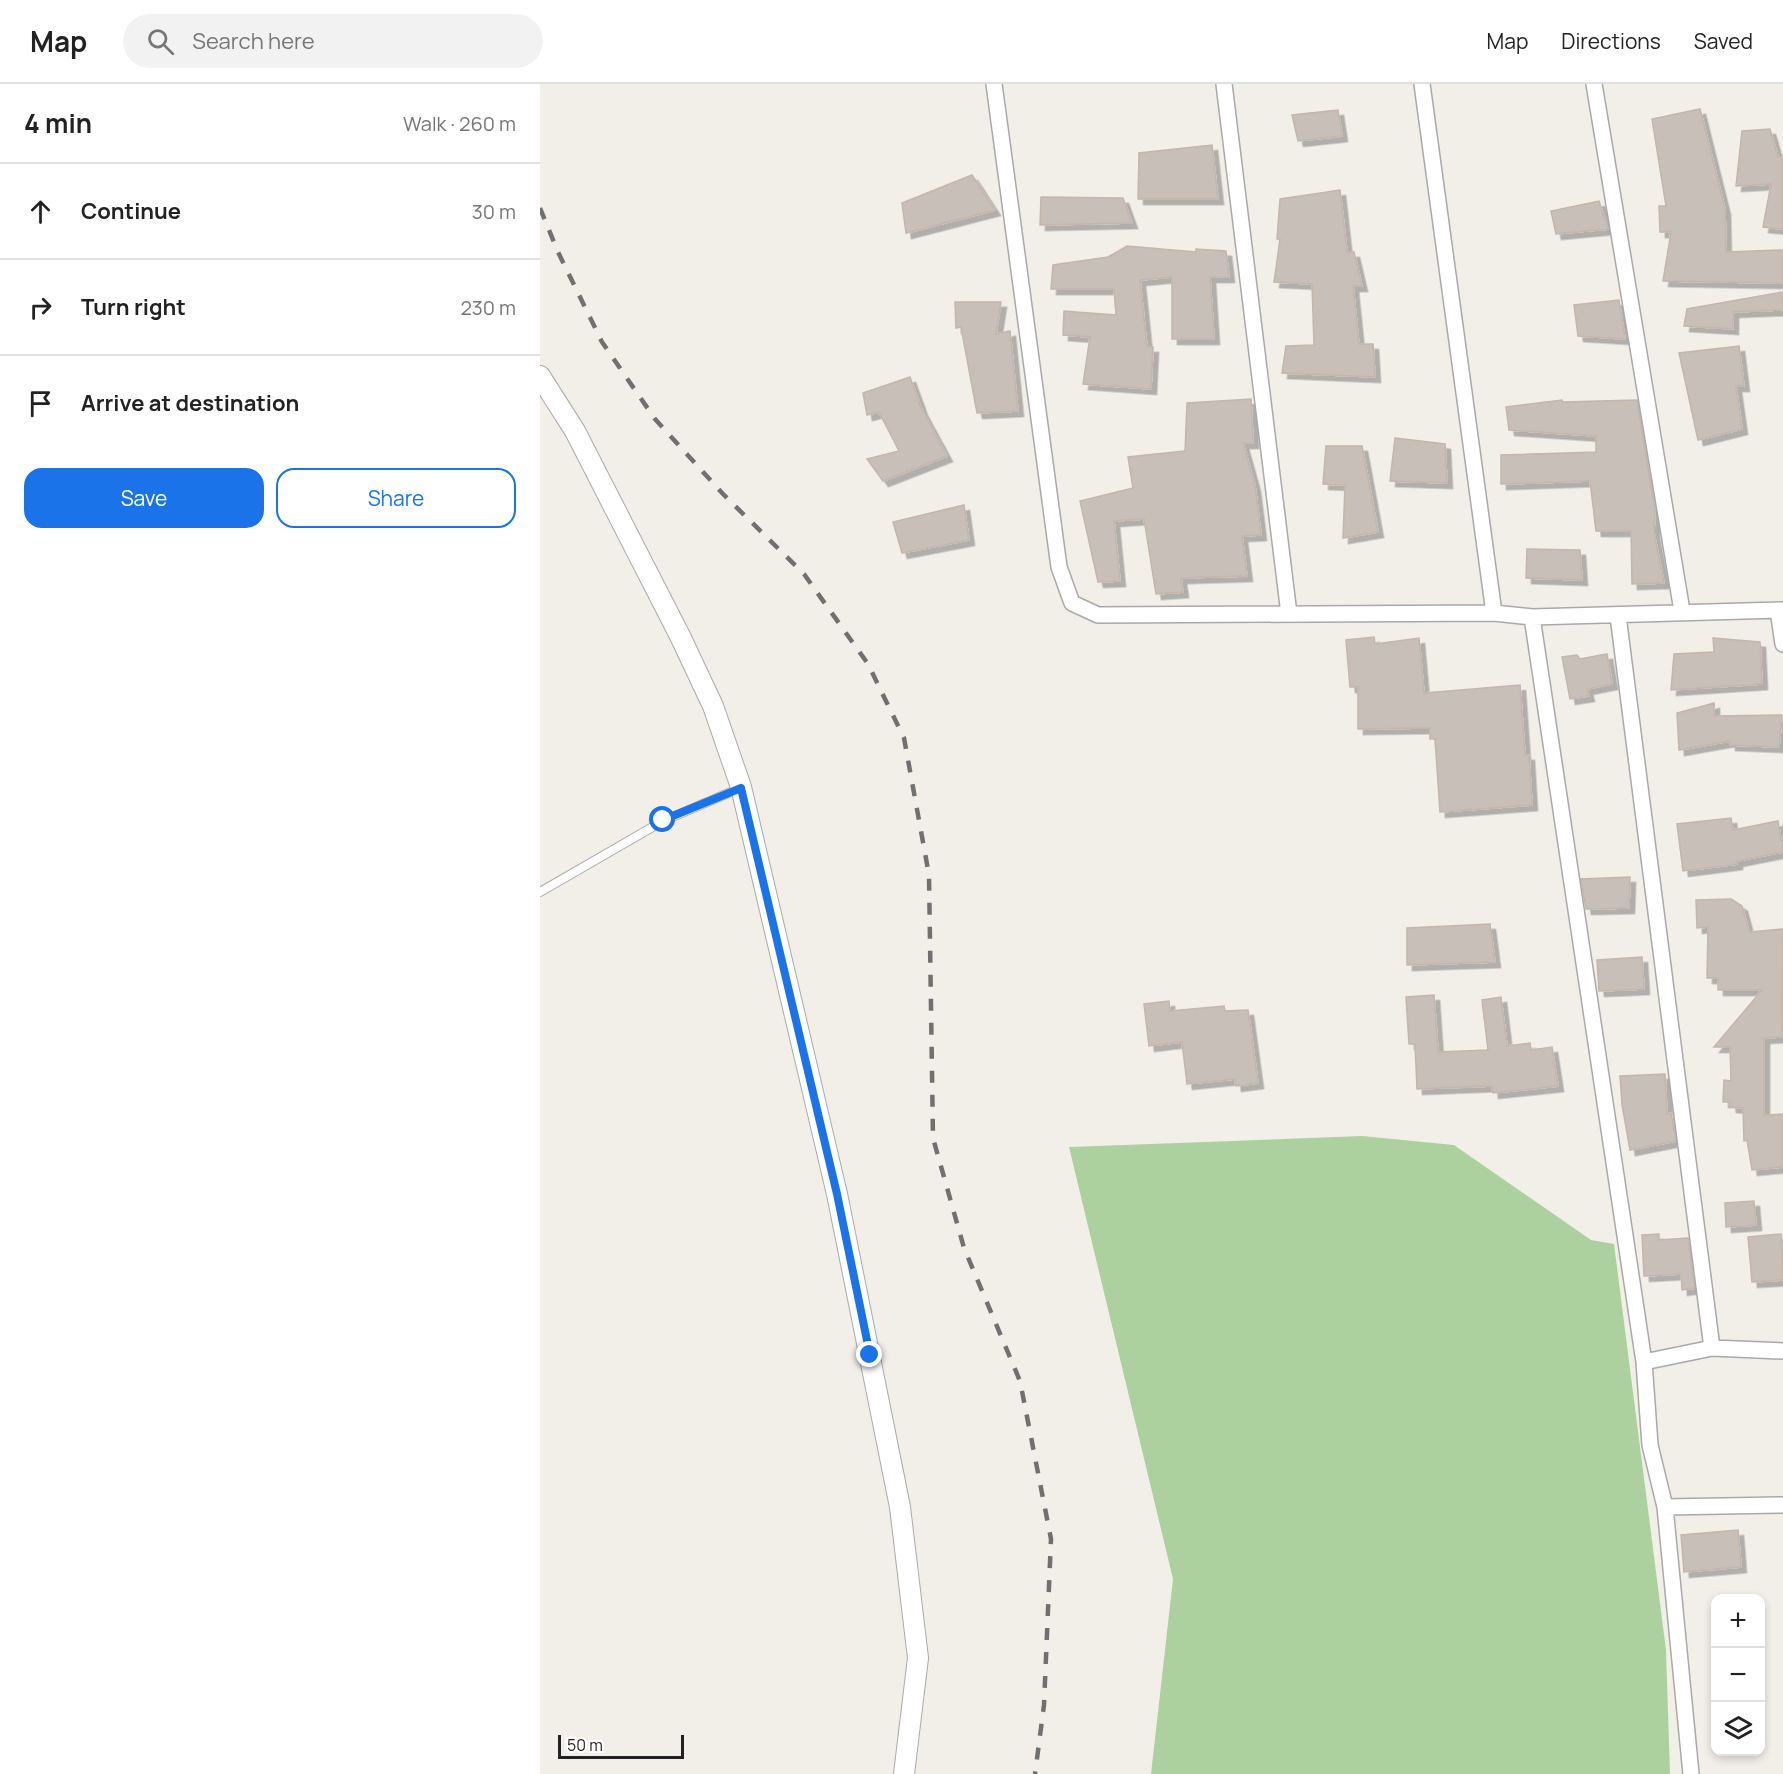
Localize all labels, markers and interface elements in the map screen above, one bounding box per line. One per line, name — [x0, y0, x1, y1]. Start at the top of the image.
search box — [123, 14, 543, 68]
text: Map — [30, 22, 87, 60]
icon: search — [144, 25, 177, 58]
text: Search here — [192, 26, 315, 56]
text: Map — [1487, 27, 1528, 55]
text: Directions — [1561, 27, 1661, 55]
text: Saved — [1694, 27, 1753, 55]
text: 4 min — [24, 105, 92, 141]
text: Walk · 260 m — [403, 110, 516, 137]
icon: ahead — [24, 195, 57, 228]
text: Continue — [81, 196, 181, 226]
text: 30 m — [472, 198, 516, 225]
icon: right — [24, 291, 57, 324]
text: Turn right — [81, 292, 186, 322]
text: 230 m — [460, 294, 516, 321]
icon: arrive — [24, 387, 57, 420]
text: Arrive at destination — [81, 388, 299, 418]
button: Save — [24, 468, 264, 528]
button: Share — [276, 468, 516, 528]
route start — [649, 806, 675, 832]
route end — [856, 1341, 882, 1367]
map controls — [1711, 1594, 1765, 1756]
button: + — [1711, 1594, 1765, 1648]
button: − — [1711, 1648, 1765, 1702]
button: layers — [1711, 1702, 1765, 1756]
scale bar — [558, 1732, 684, 1760]
text: 50 m — [567, 1734, 603, 1756]

